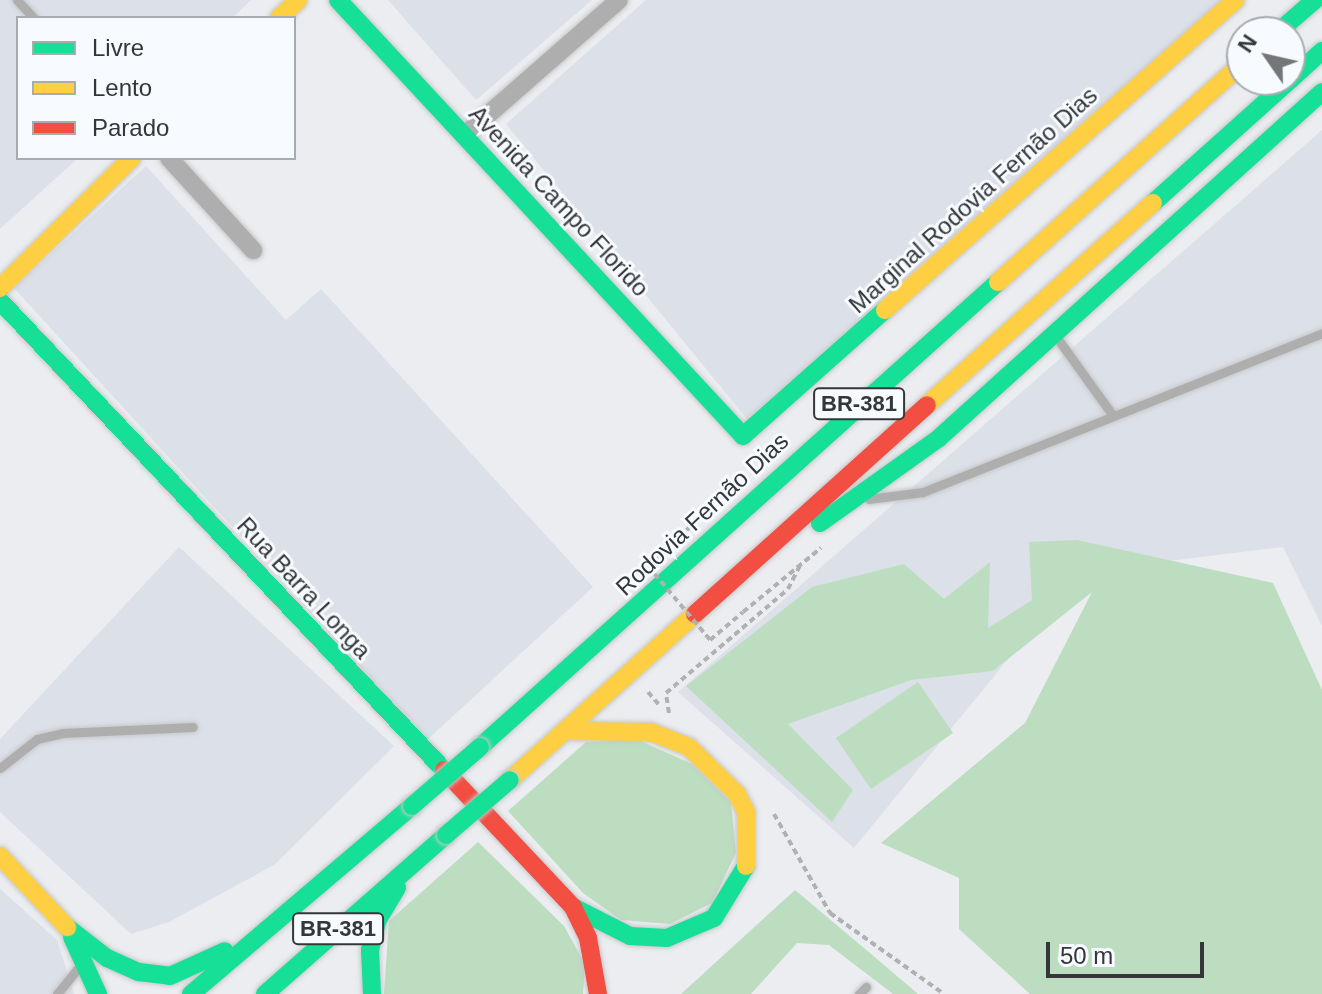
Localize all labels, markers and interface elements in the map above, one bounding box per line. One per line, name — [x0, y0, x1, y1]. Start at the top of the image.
legend — [16, 16, 296, 160]
north arrow — [1226, 16, 1306, 96]
text: N — [1233, 30, 1262, 57]
text: Livre — [92, 34, 144, 61]
text: Lento — [92, 74, 152, 101]
street label: Marginal Rodovia Fernão Dias — [843, 81, 1103, 319]
street label: Avenida Campo Florido — [463, 100, 655, 302]
text: Parado — [92, 114, 169, 141]
road number: BR-381 — [813, 386, 905, 422]
street label: Rodovia Fernão Dias — [610, 427, 794, 601]
street label: Rua Barra Longa — [231, 511, 377, 665]
road number: BR-381 — [292, 911, 384, 947]
scale bar — [1050, 926, 1208, 976]
text: 50 m — [1060, 942, 1113, 969]

